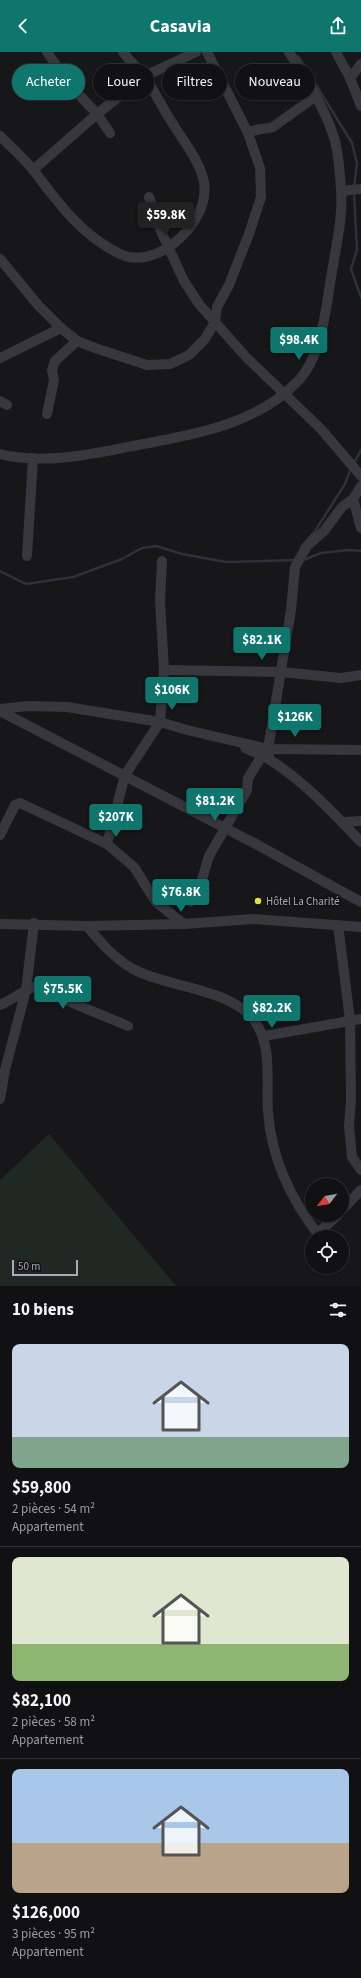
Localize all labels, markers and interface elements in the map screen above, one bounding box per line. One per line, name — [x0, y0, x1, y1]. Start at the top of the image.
text: Casavia — [150, 14, 211, 39]
icon: back — [12, 15, 34, 37]
icon: share — [327, 15, 349, 37]
chip: Acheter — [12, 64, 85, 100]
chip: Louer — [93, 64, 154, 100]
chip: Filtres — [162, 64, 227, 100]
chip: Nouveau — [235, 64, 315, 100]
pin: $59.8K — [133, 202, 199, 236]
text: $59.8K — [146, 206, 186, 224]
pin: $98.4K — [266, 327, 332, 361]
text: $98.4K — [279, 331, 319, 349]
pin: $82.1K — [229, 627, 295, 661]
text: $82.1K — [242, 631, 282, 649]
pin: $106K — [144, 677, 200, 711]
text: $106K — [154, 681, 190, 699]
pin: $126K — [267, 704, 323, 738]
text: $126K — [277, 708, 313, 726]
pin: $81.2K — [182, 788, 248, 822]
text: $81.2K — [195, 792, 235, 810]
pin: $207K — [88, 804, 144, 838]
text: $207K — [98, 808, 134, 826]
pin: $76.8K — [148, 879, 214, 913]
text: $76.8K — [161, 883, 201, 901]
place label: Hôtel La Charité — [266, 894, 340, 909]
marker: Hôtel La Charité — [253, 896, 263, 906]
pin: $75.5K — [30, 976, 96, 1010]
text: $75.5K — [43, 980, 83, 998]
pin: $82.2K — [239, 995, 305, 1029]
text: $82.2K — [252, 999, 292, 1017]
north arrow — [305, 1178, 349, 1222]
map controls — [305, 1178, 349, 1274]
button: locate — [305, 1230, 349, 1274]
scale bar — [12, 1258, 78, 1277]
text: 50 m — [18, 1259, 40, 1274]
text: 10 biens — [12, 1298, 74, 1322]
icon: filters — [327, 1299, 349, 1321]
icon: home — [145, 1370, 217, 1442]
text: $59,800 — [12, 1476, 71, 1500]
text: 2 pièces · 54 m² — [12, 1500, 95, 1518]
text: Appartement — [12, 1518, 84, 1536]
icon: home — [145, 1583, 217, 1655]
text: $82,100 — [12, 1689, 71, 1713]
text: 2 pièces · 58 m² — [12, 1713, 95, 1731]
text: Appartement — [12, 1731, 84, 1749]
icon: home — [145, 1795, 217, 1867]
text: $126,000 — [12, 1901, 80, 1925]
text: 3 pièces · 95 m² — [12, 1925, 95, 1943]
text: Appartement — [12, 1943, 84, 1961]

